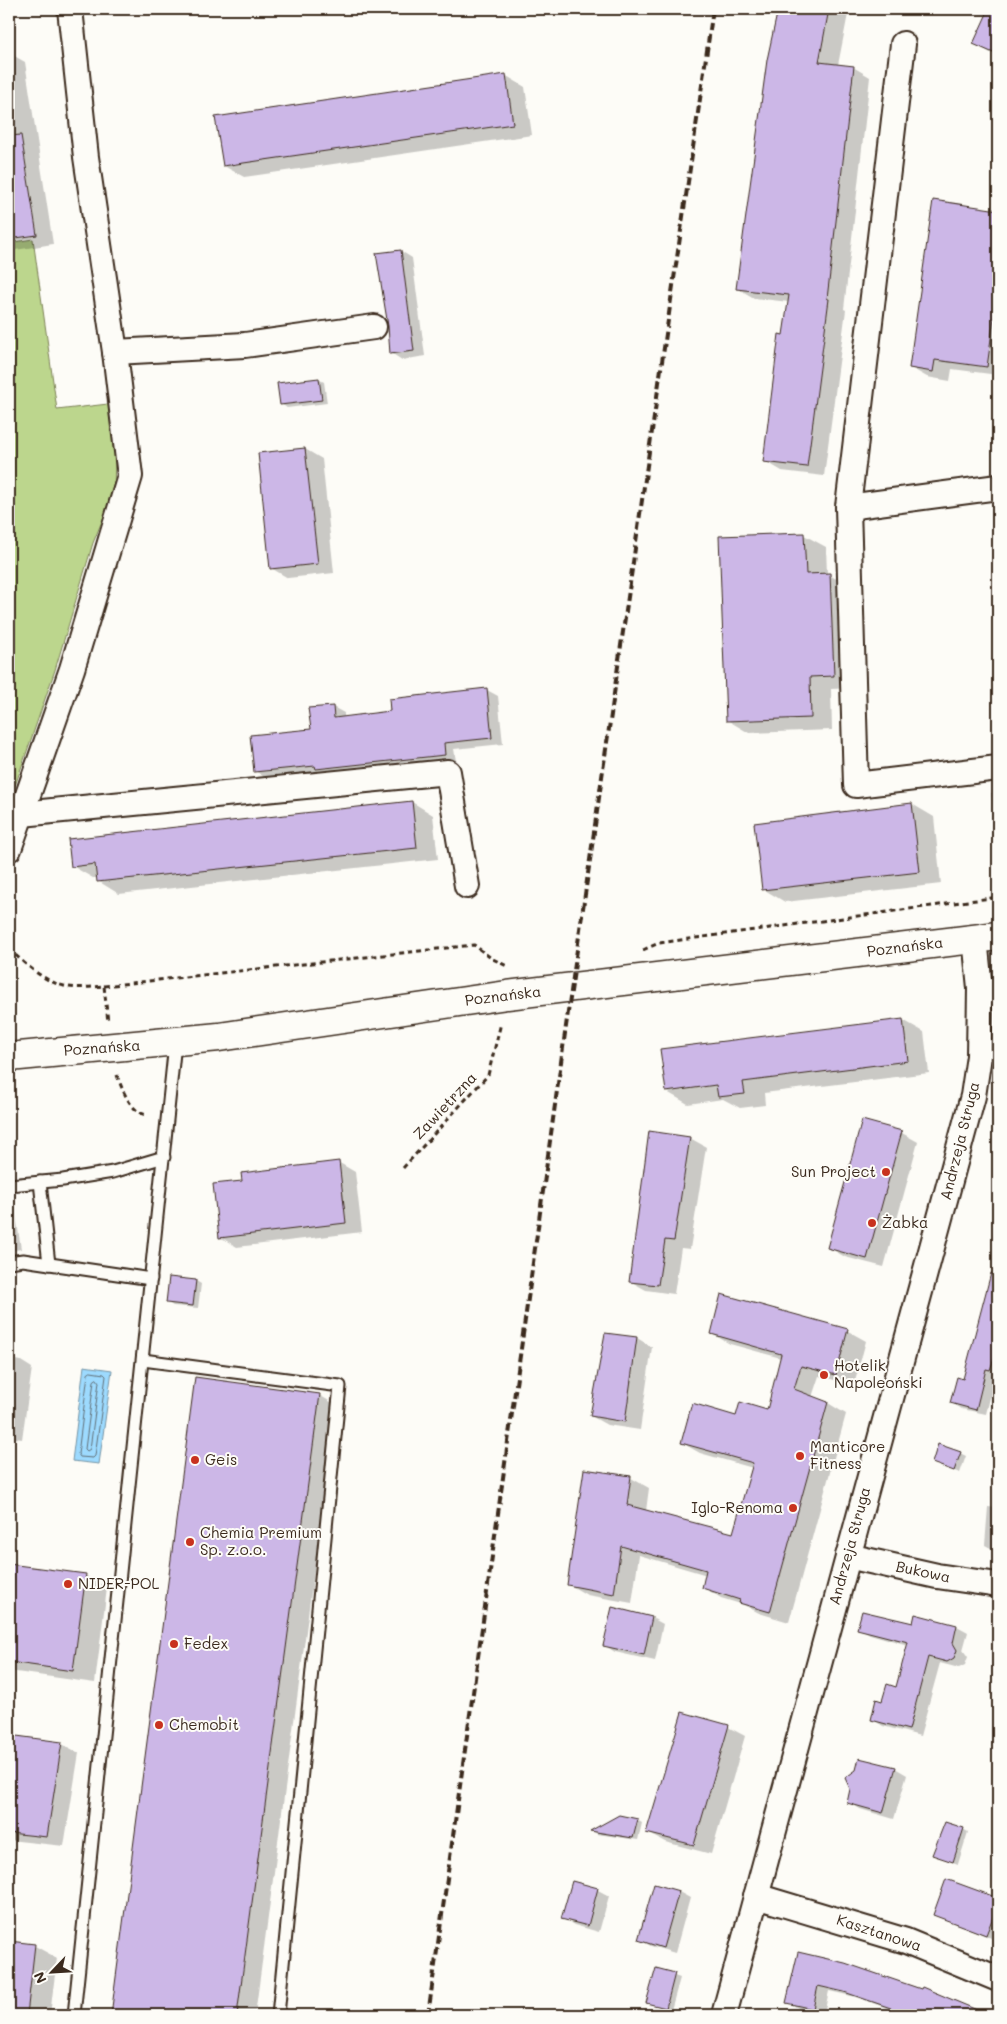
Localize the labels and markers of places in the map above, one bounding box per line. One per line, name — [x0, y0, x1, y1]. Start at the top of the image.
place label: Sun Project — [791, 1161, 876, 1181]
marker: Sun Project — [880, 1166, 892, 1178]
place label: Żabka — [882, 1212, 928, 1232]
marker: Żabka — [866, 1217, 878, 1229]
place label: Hotelik Napoleoński — [834, 1355, 923, 1392]
marker: Hotelik Napoleoński — [818, 1369, 830, 1381]
place label: Manticore Fitness — [810, 1436, 885, 1473]
place label: Geis — [205, 1449, 237, 1469]
marker: Manticore Fitness — [794, 1450, 806, 1462]
marker: Geis — [189, 1454, 201, 1466]
place label: Iglo-Renoma — [691, 1497, 783, 1517]
marker: Iglo-Renoma — [787, 1502, 799, 1514]
place label: Chemia Premium Sp. z.o.o. — [200, 1522, 322, 1559]
marker: Chemia Premium Sp. z.o.o. — [184, 1536, 196, 1548]
place label: NIDER-POL — [78, 1573, 160, 1593]
marker: NIDER-POL — [62, 1578, 74, 1590]
place label: Fedex — [184, 1633, 228, 1653]
marker: Fedex — [168, 1638, 180, 1650]
place label: Chemobit — [169, 1714, 239, 1734]
marker: Chemobit — [153, 1719, 165, 1731]

